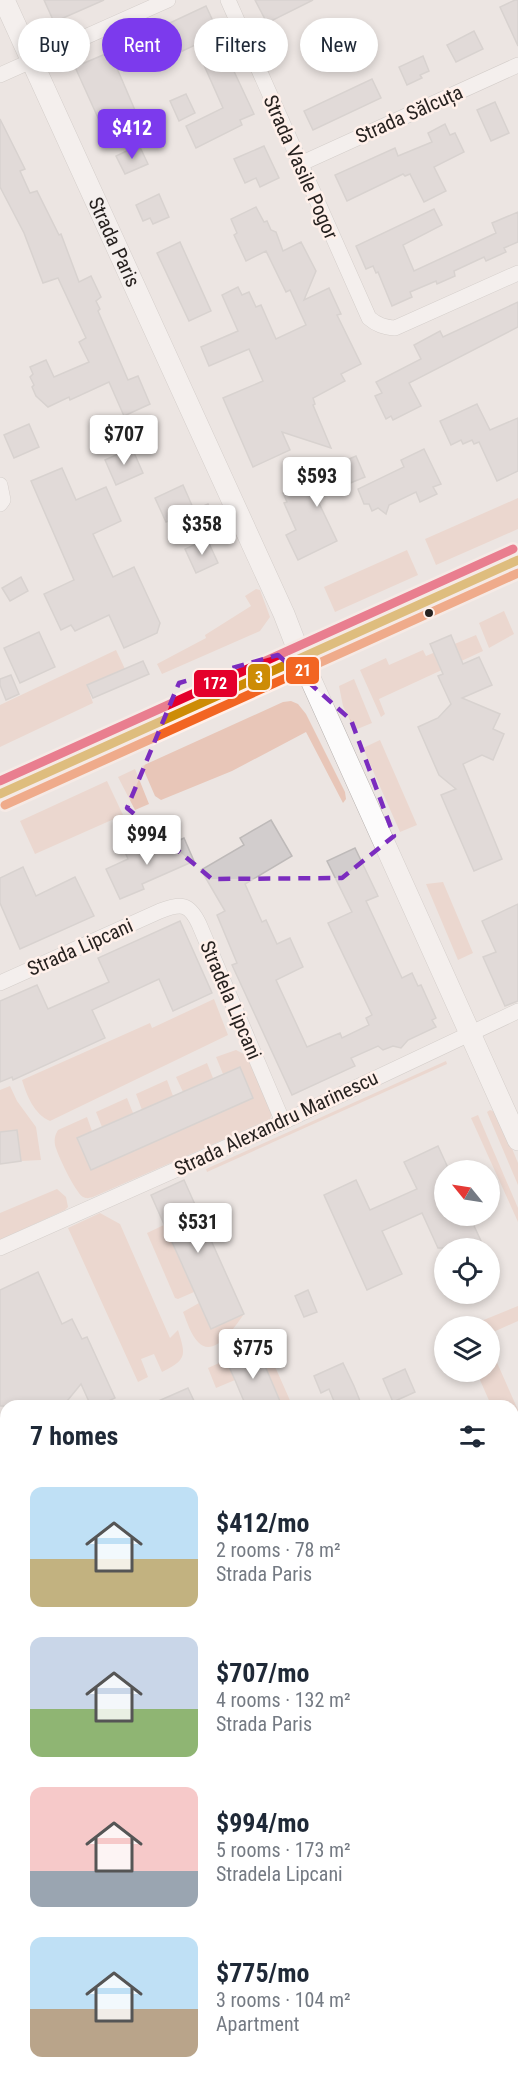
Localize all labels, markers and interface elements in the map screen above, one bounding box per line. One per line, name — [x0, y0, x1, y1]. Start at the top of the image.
chip: Buy — [18, 18, 90, 72]
chip: Rent — [102, 18, 182, 72]
chip: Filters — [194, 18, 288, 72]
chip: New — [300, 18, 378, 72]
street label: Strada Sălcuța — [352, 80, 467, 149]
street label: Strada Vasile Pogor — [258, 91, 344, 243]
pin: $412 — [96, 109, 168, 160]
text: $412 — [112, 116, 152, 140]
street label: Strada Paris — [84, 193, 145, 291]
pin: $707 — [88, 415, 160, 466]
text: $707 — [104, 422, 144, 446]
pin: $593 — [281, 457, 353, 508]
text: $593 — [297, 464, 337, 488]
pin: $358 — [166, 505, 238, 556]
text: $358 — [182, 512, 222, 536]
unlabelled marker — [423, 607, 435, 619]
line badge: 21 — [285, 656, 320, 685]
text: 21 — [295, 661, 311, 680]
line badge: 3 — [247, 663, 271, 691]
text: 3 — [255, 668, 263, 687]
line badge: 172 — [193, 669, 238, 698]
text: 172 — [203, 674, 227, 693]
pin: $994 — [111, 815, 183, 866]
text: $994 — [127, 822, 167, 846]
street label: Strada Lipcani — [24, 913, 136, 981]
street label: Stradela Lipcani — [195, 937, 267, 1063]
street label: Strada Alexandru Marinescu — [170, 1065, 382, 1181]
north arrow — [434, 1160, 500, 1226]
map controls — [434, 1160, 500, 1382]
pin: $531 — [162, 1203, 234, 1254]
text: $531 — [178, 1210, 218, 1234]
button: locate — [434, 1238, 500, 1304]
button: layers — [434, 1316, 500, 1382]
pin: $775 — [217, 1329, 289, 1380]
text: $775 — [233, 1336, 273, 1360]
icon: filters — [456, 1420, 489, 1453]
text: 7 homes — [30, 1421, 118, 1451]
text: $412/mo — [216, 1508, 309, 1538]
icon: home — [78, 1511, 150, 1583]
text: 2 rooms · 78 m² — [216, 1538, 341, 1562]
text: Strada Paris — [216, 1562, 312, 1586]
text: $707/mo — [216, 1658, 309, 1688]
icon: home — [78, 1661, 150, 1733]
text: 4 rooms · 132 m² — [216, 1688, 351, 1712]
text: Strada Paris — [216, 1712, 312, 1736]
text: $994/mo — [216, 1808, 309, 1838]
icon: home — [78, 1811, 150, 1883]
text: 5 rooms · 173 m² — [216, 1838, 351, 1862]
text: Stradela Lipcani — [216, 1862, 343, 1886]
text: $775/mo — [216, 1958, 309, 1988]
icon: home — [78, 1961, 150, 2033]
text: 3 rooms · 104 m² — [216, 1988, 351, 2012]
text: Apartment — [216, 2012, 300, 2036]

